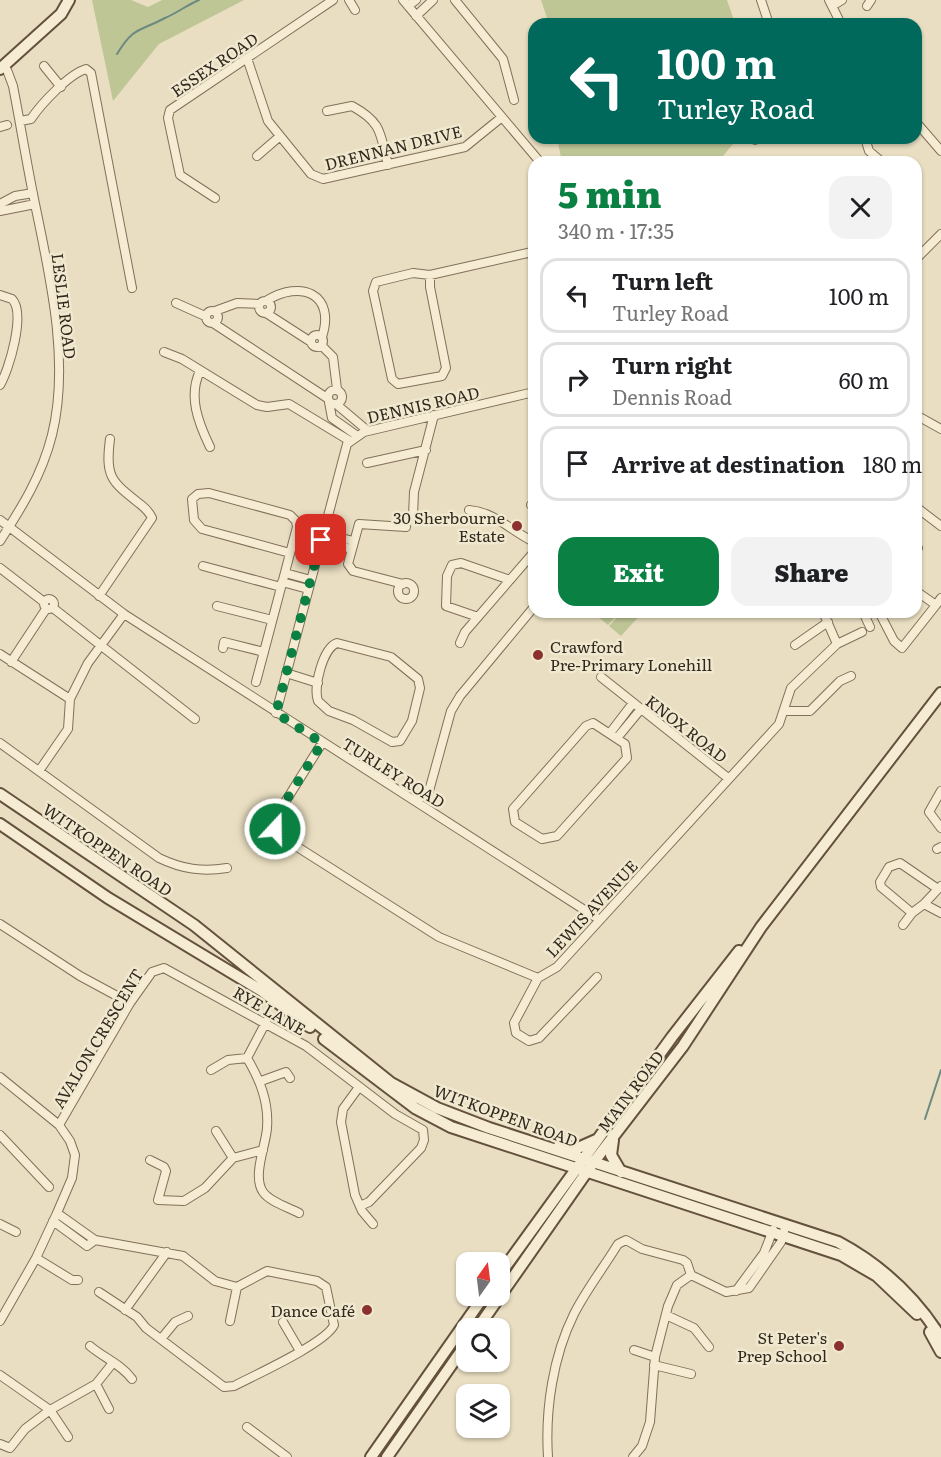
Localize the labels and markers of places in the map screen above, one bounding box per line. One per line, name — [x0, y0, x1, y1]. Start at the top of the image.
place label: 30 Sherbourne Estate — [393, 505, 505, 547]
pin — [295, 514, 346, 565]
marker: 30 Sherbourne Estate — [510, 519, 524, 533]
place label: Crawford Pre-Primary Lonehill — [550, 634, 712, 676]
marker: Crawford Pre-Primary Lonehill — [531, 648, 545, 662]
place label: Dance Café — [270, 1298, 355, 1322]
marker: Dance Café — [360, 1303, 374, 1317]
place label: St Peter's Prep School — [737, 1325, 827, 1367]
marker: St Peter's Prep School — [832, 1339, 846, 1353]

